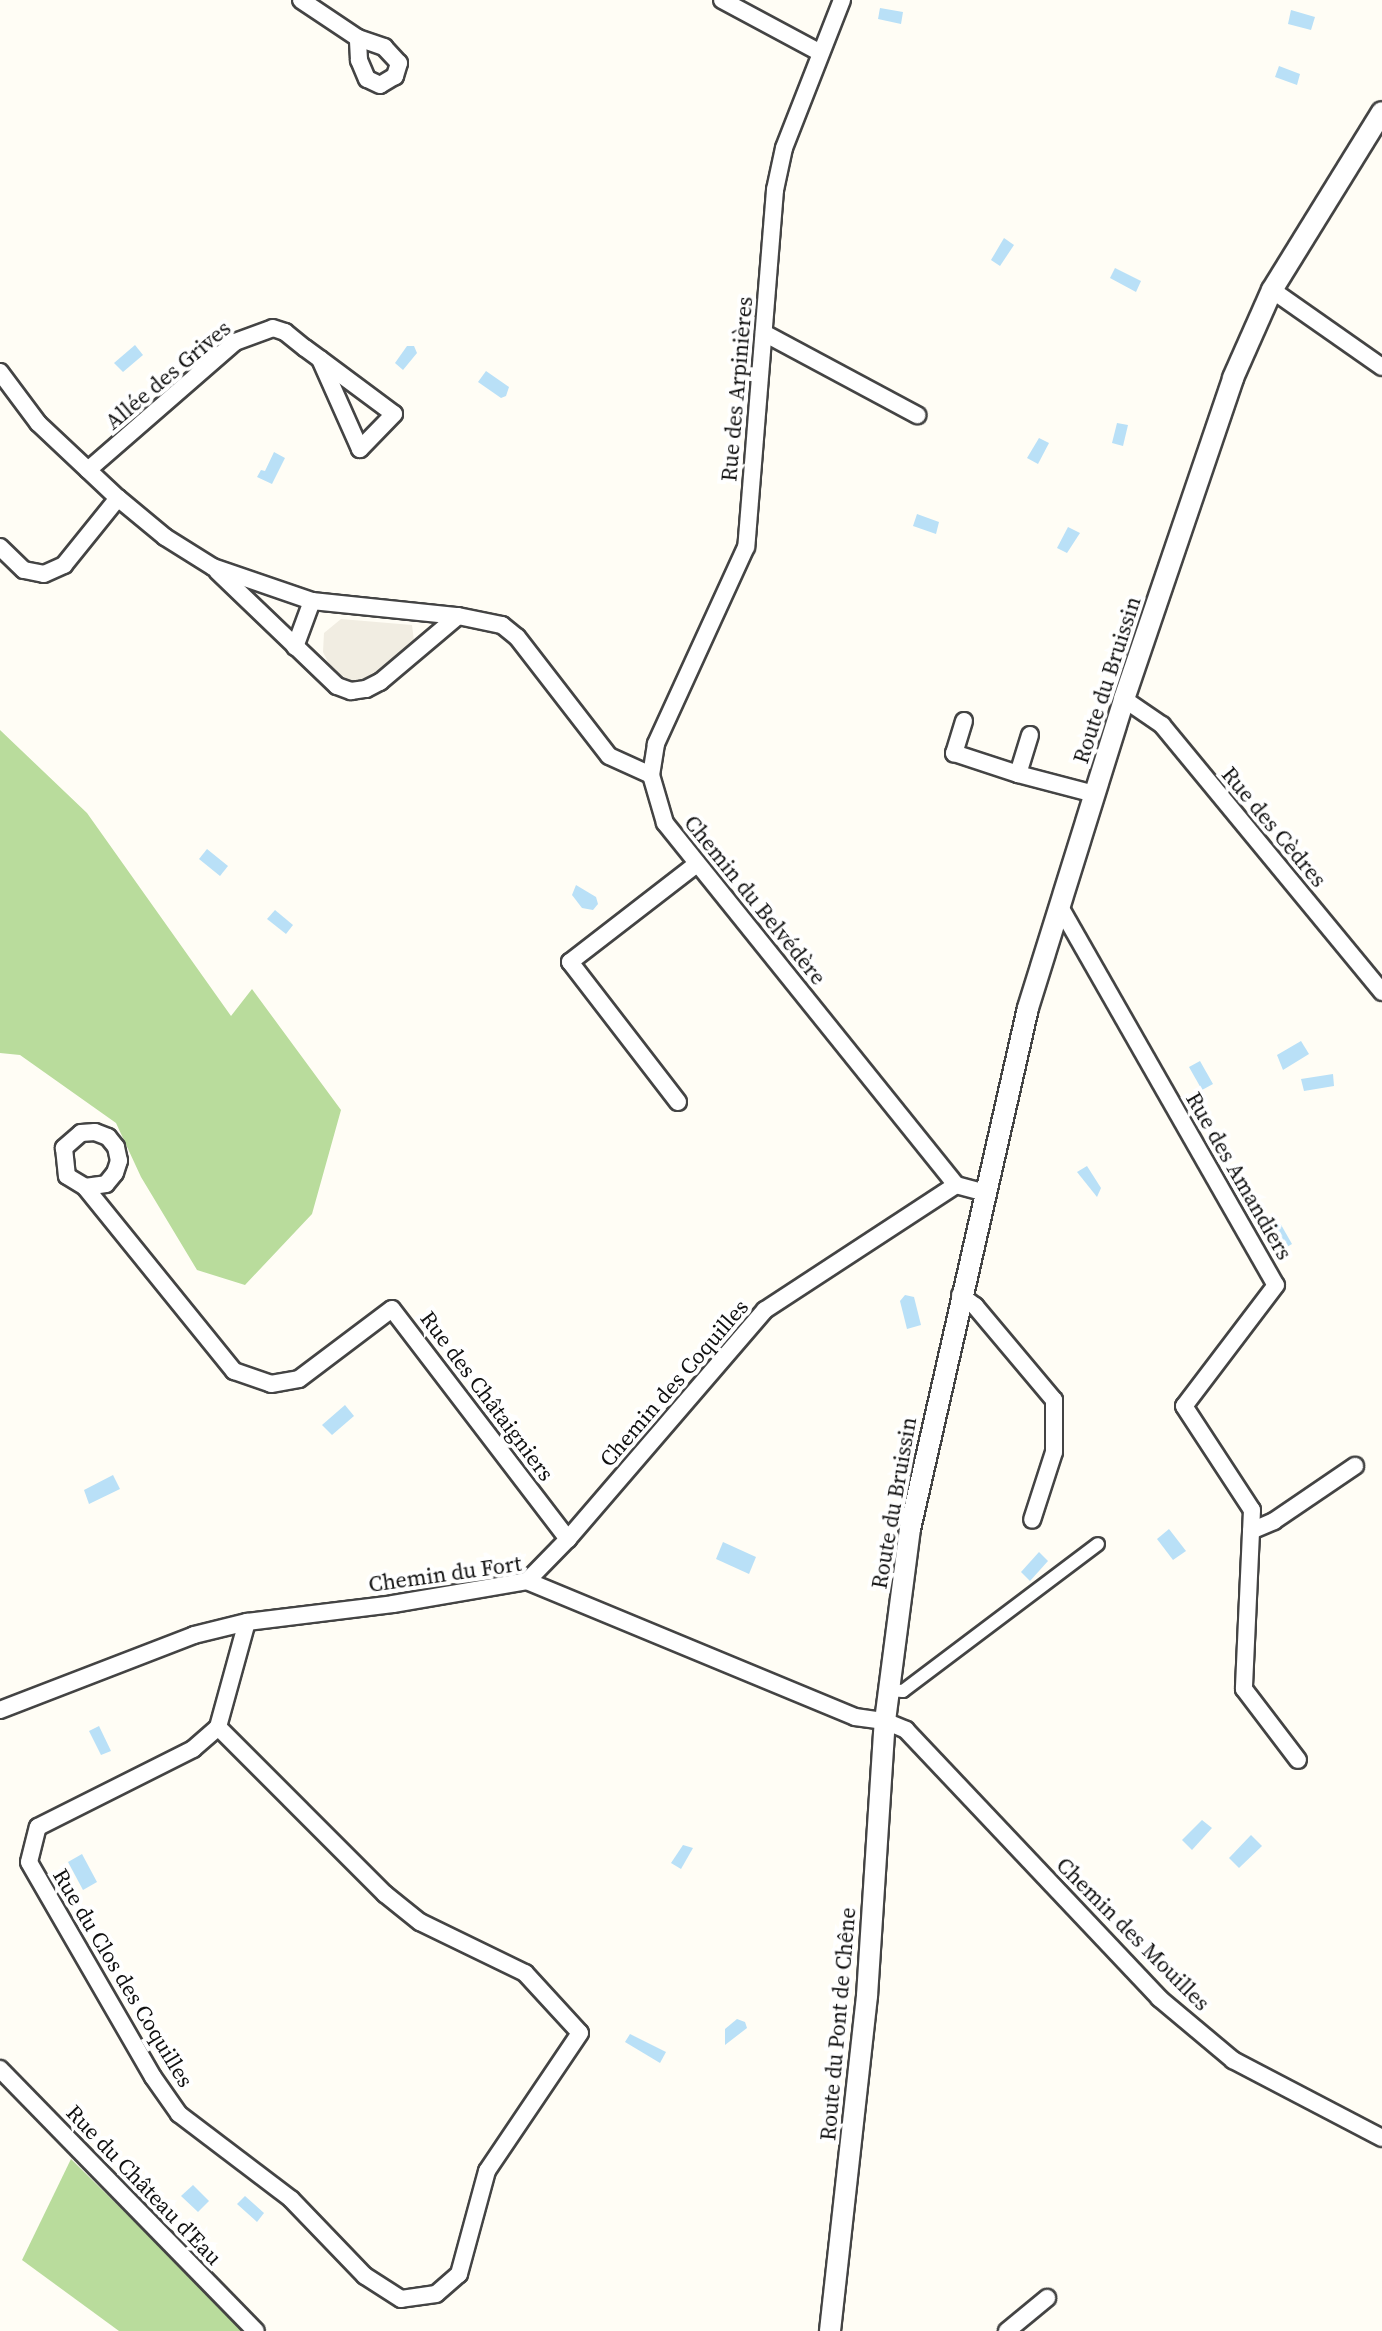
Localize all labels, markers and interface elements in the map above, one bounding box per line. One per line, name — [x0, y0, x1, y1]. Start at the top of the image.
street label: Rue des Arpinières — [716, 295, 758, 483]
street label: Allée des Grives — [100, 315, 236, 435]
street label: Route du Bruissin — [1068, 593, 1146, 767]
street label: Rue des Cèdres — [1216, 762, 1332, 892]
street label: Chemin du Belvédère — [679, 810, 831, 990]
street label: Rue des Amandiers — [1180, 1088, 1298, 1264]
street label: Chemin des Coquilles — [594, 1294, 754, 1472]
street label: Rue des Châtaigniers — [415, 1306, 559, 1486]
street label: Route du Bruissin — [866, 1415, 922, 1591]
street label: Chemin du Fort — [367, 1550, 523, 1598]
street label: Chemin des Mouilles — [1051, 1852, 1215, 2016]
street label: Rue du Clos des Coquilles — [47, 1864, 199, 2092]
street label: Route du Pont de Chêne — [815, 1906, 861, 2142]
street label: Rue du Château d'Eau — [61, 2100, 227, 2270]

